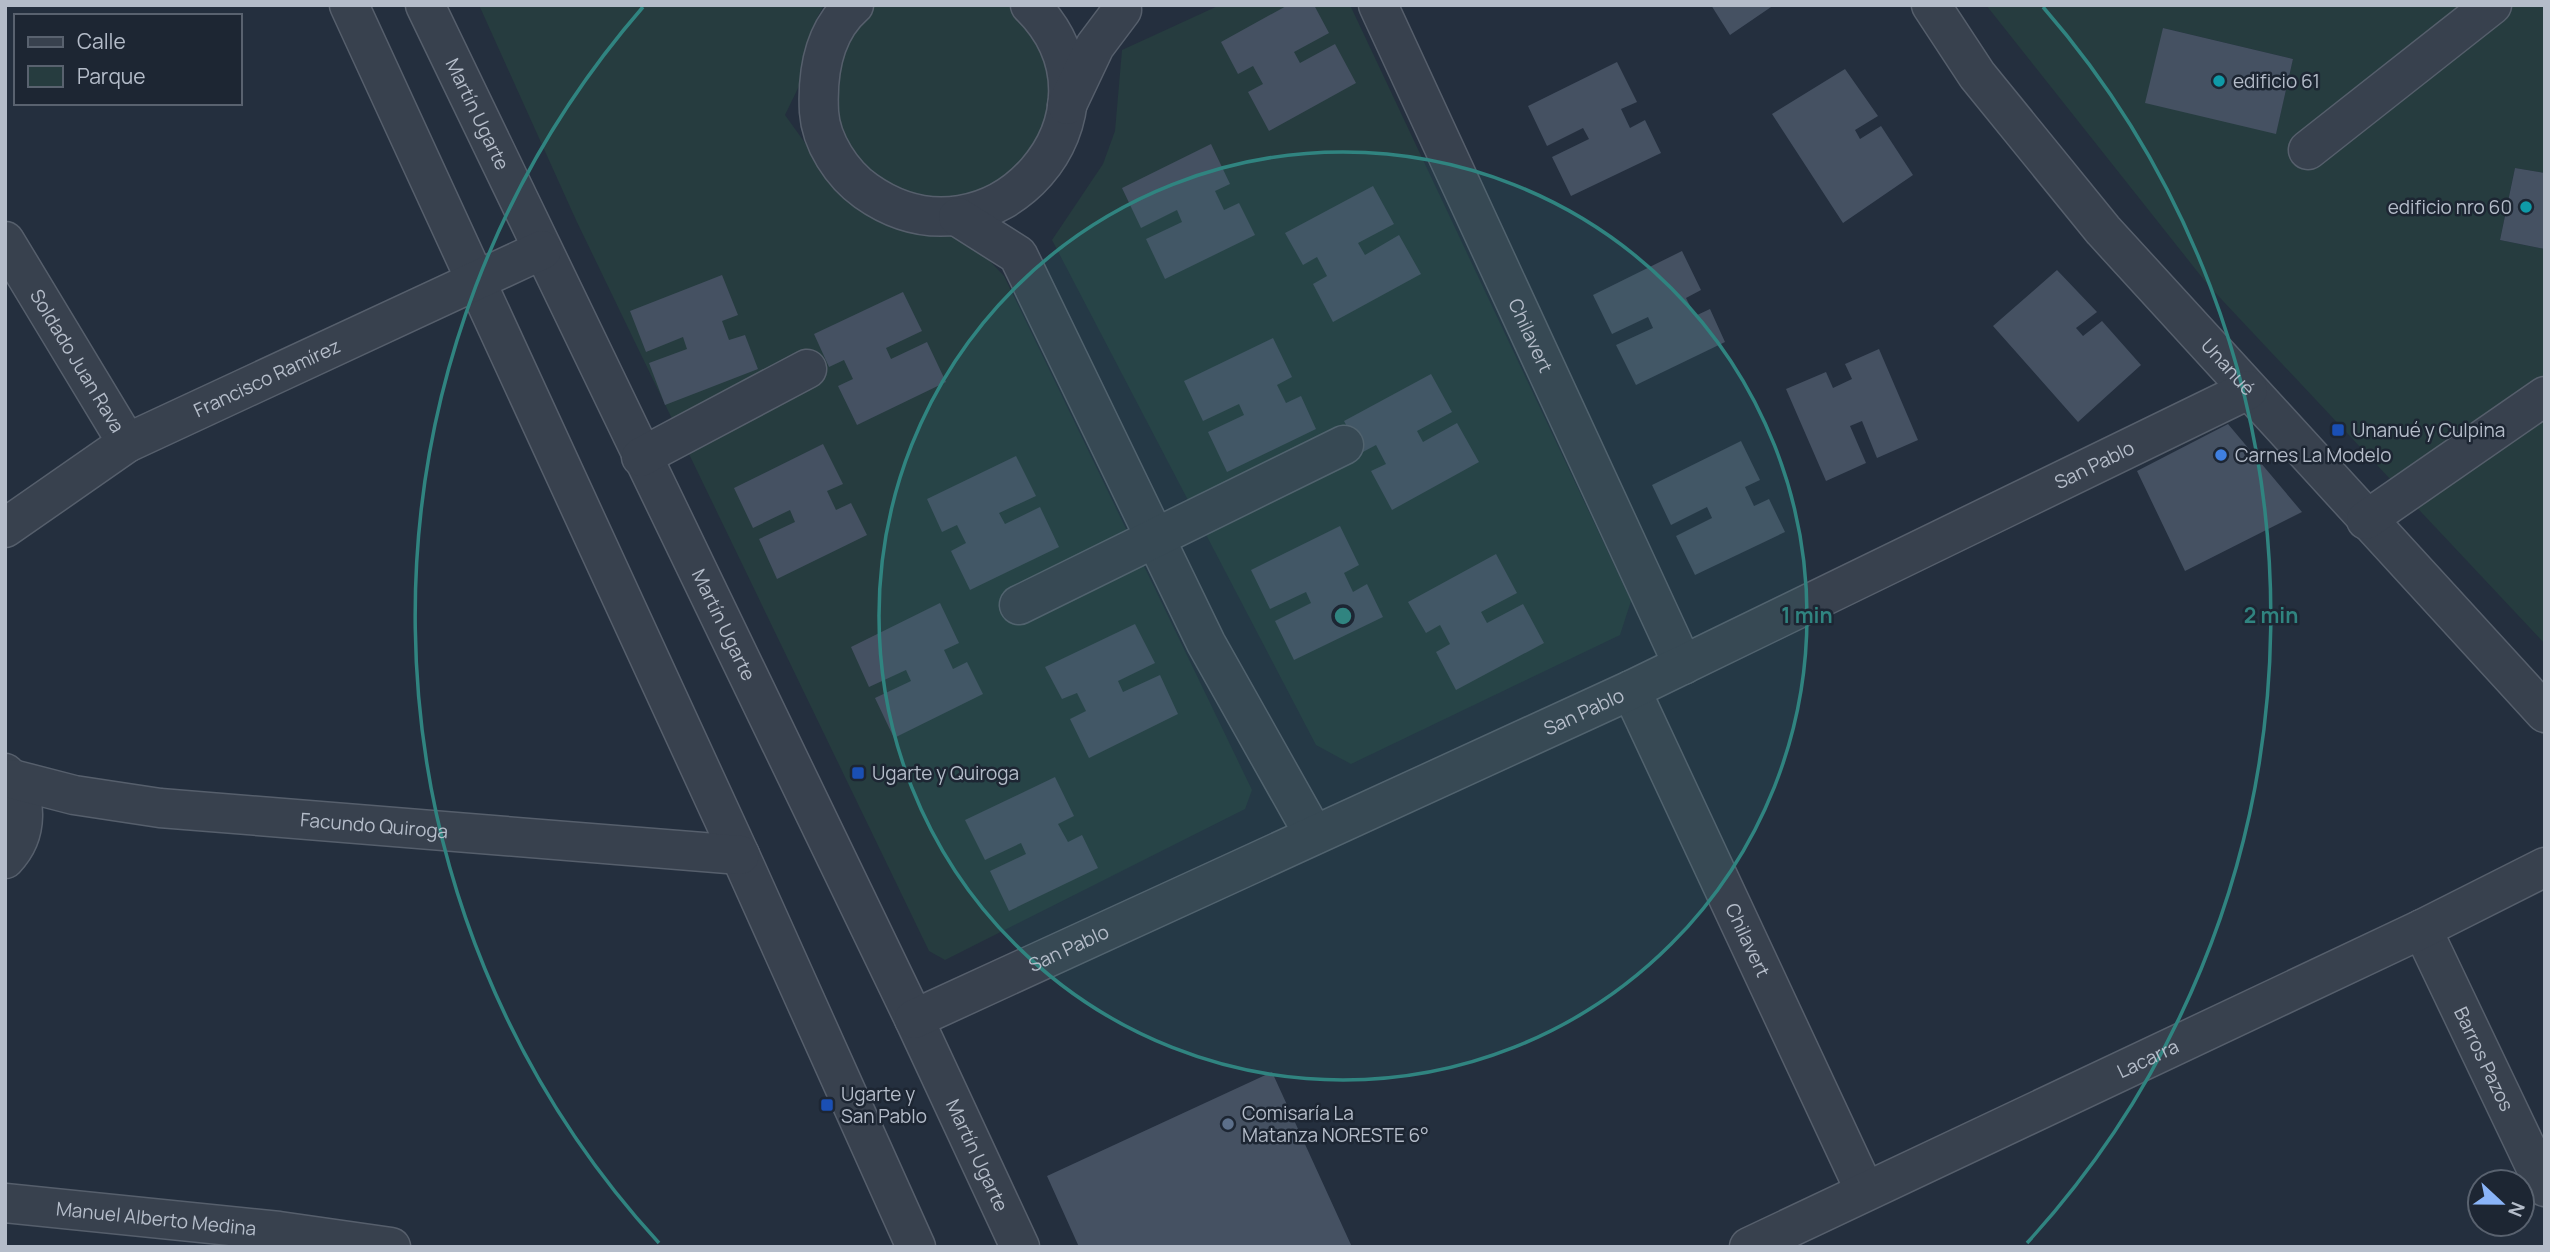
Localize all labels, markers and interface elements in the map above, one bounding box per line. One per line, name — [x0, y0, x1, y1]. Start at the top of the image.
legend — [14, 14, 242, 105]
text: Calle — [77, 27, 126, 55]
street label: Martín Ugarte — [440, 54, 516, 174]
text: Parque — [77, 62, 146, 90]
place label: edificio 61 — [2233, 68, 2320, 94]
marker: edificio 61 — [2211, 73, 2227, 89]
place label: edificio nro 60 — [2388, 194, 2512, 220]
marker: edificio nro 60 — [2518, 199, 2534, 215]
street label: Soldado Juan Rava — [24, 284, 131, 437]
street label: Chilavert — [1502, 294, 1559, 377]
street label: Francisco Ramírez — [189, 333, 344, 423]
street label: Unanué — [2195, 333, 2261, 401]
place label: Unanué y Culpina — [2352, 417, 2505, 443]
marker: Unanué y Culpina — [2330, 422, 2346, 438]
street label: San Pablo — [2050, 434, 2139, 495]
place label: Carnes La Modelo — [2235, 442, 2391, 468]
marker: Carnes La Modelo — [2213, 447, 2229, 463]
street label: Martín Ugarte — [686, 565, 762, 685]
text: 1 min — [1781, 601, 1833, 629]
text: 2 min — [2244, 601, 2298, 629]
centre of rings — [1331, 604, 1355, 628]
street label: San Pablo — [1539, 682, 1628, 741]
place label: Ugarte y Quiroga — [872, 760, 1019, 786]
marker: Ugarte y Quiroga — [850, 765, 866, 781]
street label: Facundo Quiroga — [299, 806, 449, 844]
street label: Chilavert — [1719, 899, 1776, 981]
street label: San Pablo — [1024, 918, 1113, 978]
street label: Barros Pazos — [2448, 1002, 2520, 1115]
street label: Lacarra — [2113, 1033, 2183, 1084]
place label: Ugarte y San Pablo — [841, 1081, 927, 1129]
street label: Martín Ugarte — [940, 1095, 1015, 1216]
marker: Ugarte y San Pablo — [819, 1097, 835, 1113]
place label: Comisaría La Matanza NORESTE 6° — [1242, 1100, 1429, 1148]
marker: Comisaría La Matanza NORESTE 6° — [1220, 1116, 1236, 1132]
north arrow — [2466, 1168, 2536, 1238]
street label: Manuel Alberto Medina — [55, 1195, 258, 1242]
text: N — [2502, 1198, 2531, 1221]

